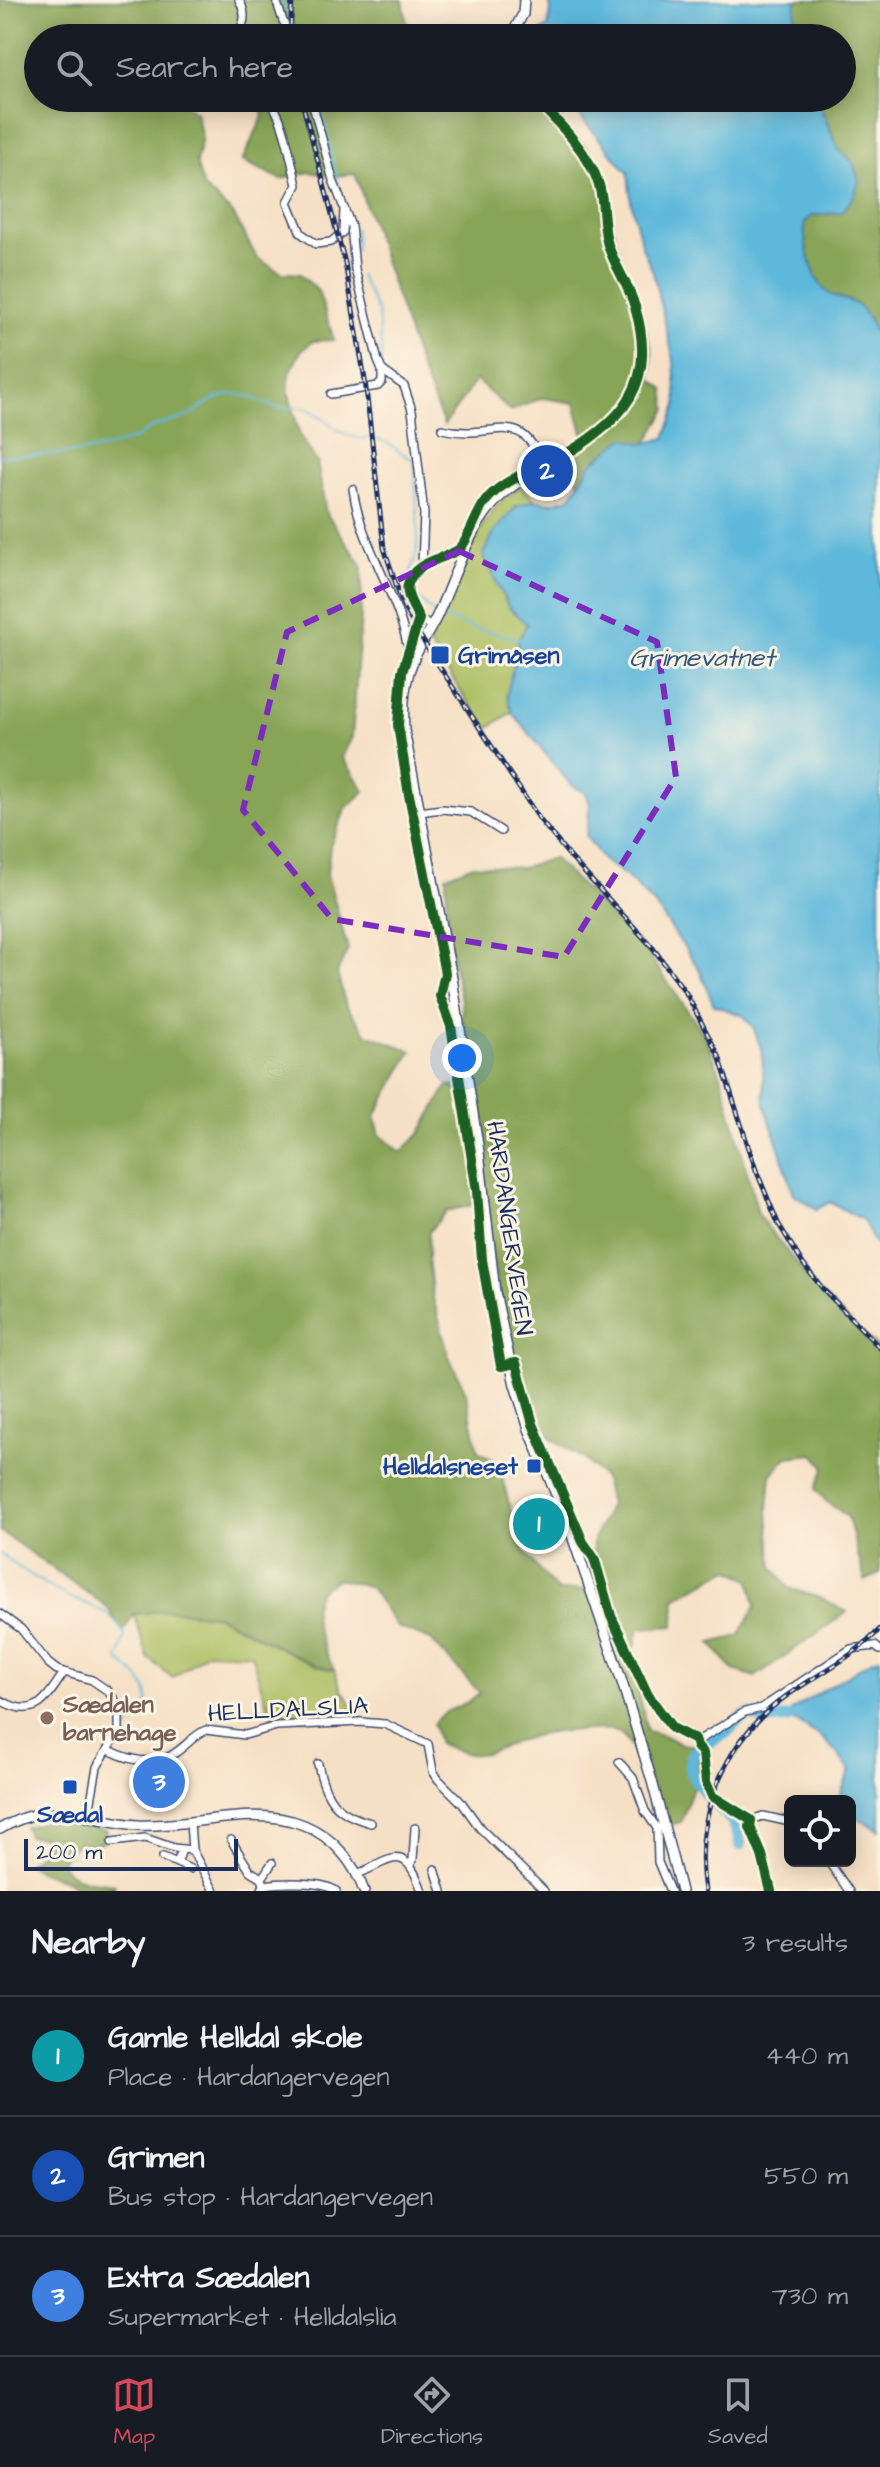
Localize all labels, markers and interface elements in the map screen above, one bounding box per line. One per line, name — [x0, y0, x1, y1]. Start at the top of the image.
search box — [24, 24, 856, 112]
icon: search — [52, 46, 96, 90]
text: Search here — [116, 47, 293, 89]
pin: 2 — [521, 441, 573, 501]
place label: Grimåsen — [458, 639, 559, 673]
water label: Grimevatnet — [629, 640, 777, 676]
marker: Grimåsen — [429, 644, 451, 666]
your location — [442, 1038, 482, 1078]
street label: HARDANGERVEGEN — [477, 1119, 541, 1337]
place label: Helldalsneset — [383, 1450, 518, 1484]
marker: Helldalsneset — [525, 1457, 543, 1475]
pin: 1 — [513, 1494, 565, 1554]
place label: Sædalen barnehage — [62, 1688, 176, 1751]
street label: HELLDALSLIA — [207, 1689, 369, 1731]
marker: Sædalen barnehage — [38, 1709, 56, 1727]
pin: 3 — [133, 1752, 185, 1812]
marker: Sædal — [61, 1778, 79, 1796]
map controls — [784, 1795, 856, 1867]
button: locate — [784, 1795, 856, 1867]
place label: Sædal — [36, 1798, 103, 1832]
scale bar — [24, 1835, 238, 1871]
text: 200 m — [36, 1837, 102, 1868]
text: Nearby — [32, 1919, 146, 1967]
text: 3 results — [742, 1925, 848, 1961]
text: Gamle Helldal skole — [108, 2017, 363, 2059]
text: 1 — [56, 2038, 60, 2074]
text: 440 m — [766, 2038, 848, 2074]
text: Place · Hardangervegen — [108, 2059, 390, 2095]
text: Grimen — [108, 2137, 204, 2179]
text: 2 — [51, 2158, 65, 2194]
text: 550 m — [764, 2158, 848, 2194]
text: Bus stop · Hardangervegen — [108, 2179, 433, 2215]
text: Extra Sædalen — [108, 2257, 309, 2299]
text: 3 — [51, 2278, 65, 2314]
text: 730 m — [772, 2278, 848, 2314]
text: Supermarket · Helldalslia — [108, 2299, 397, 2335]
tab: Map — [112, 2373, 156, 2452]
tab: Directions — [381, 2373, 483, 2452]
tab: Saved — [708, 2373, 768, 2452]

